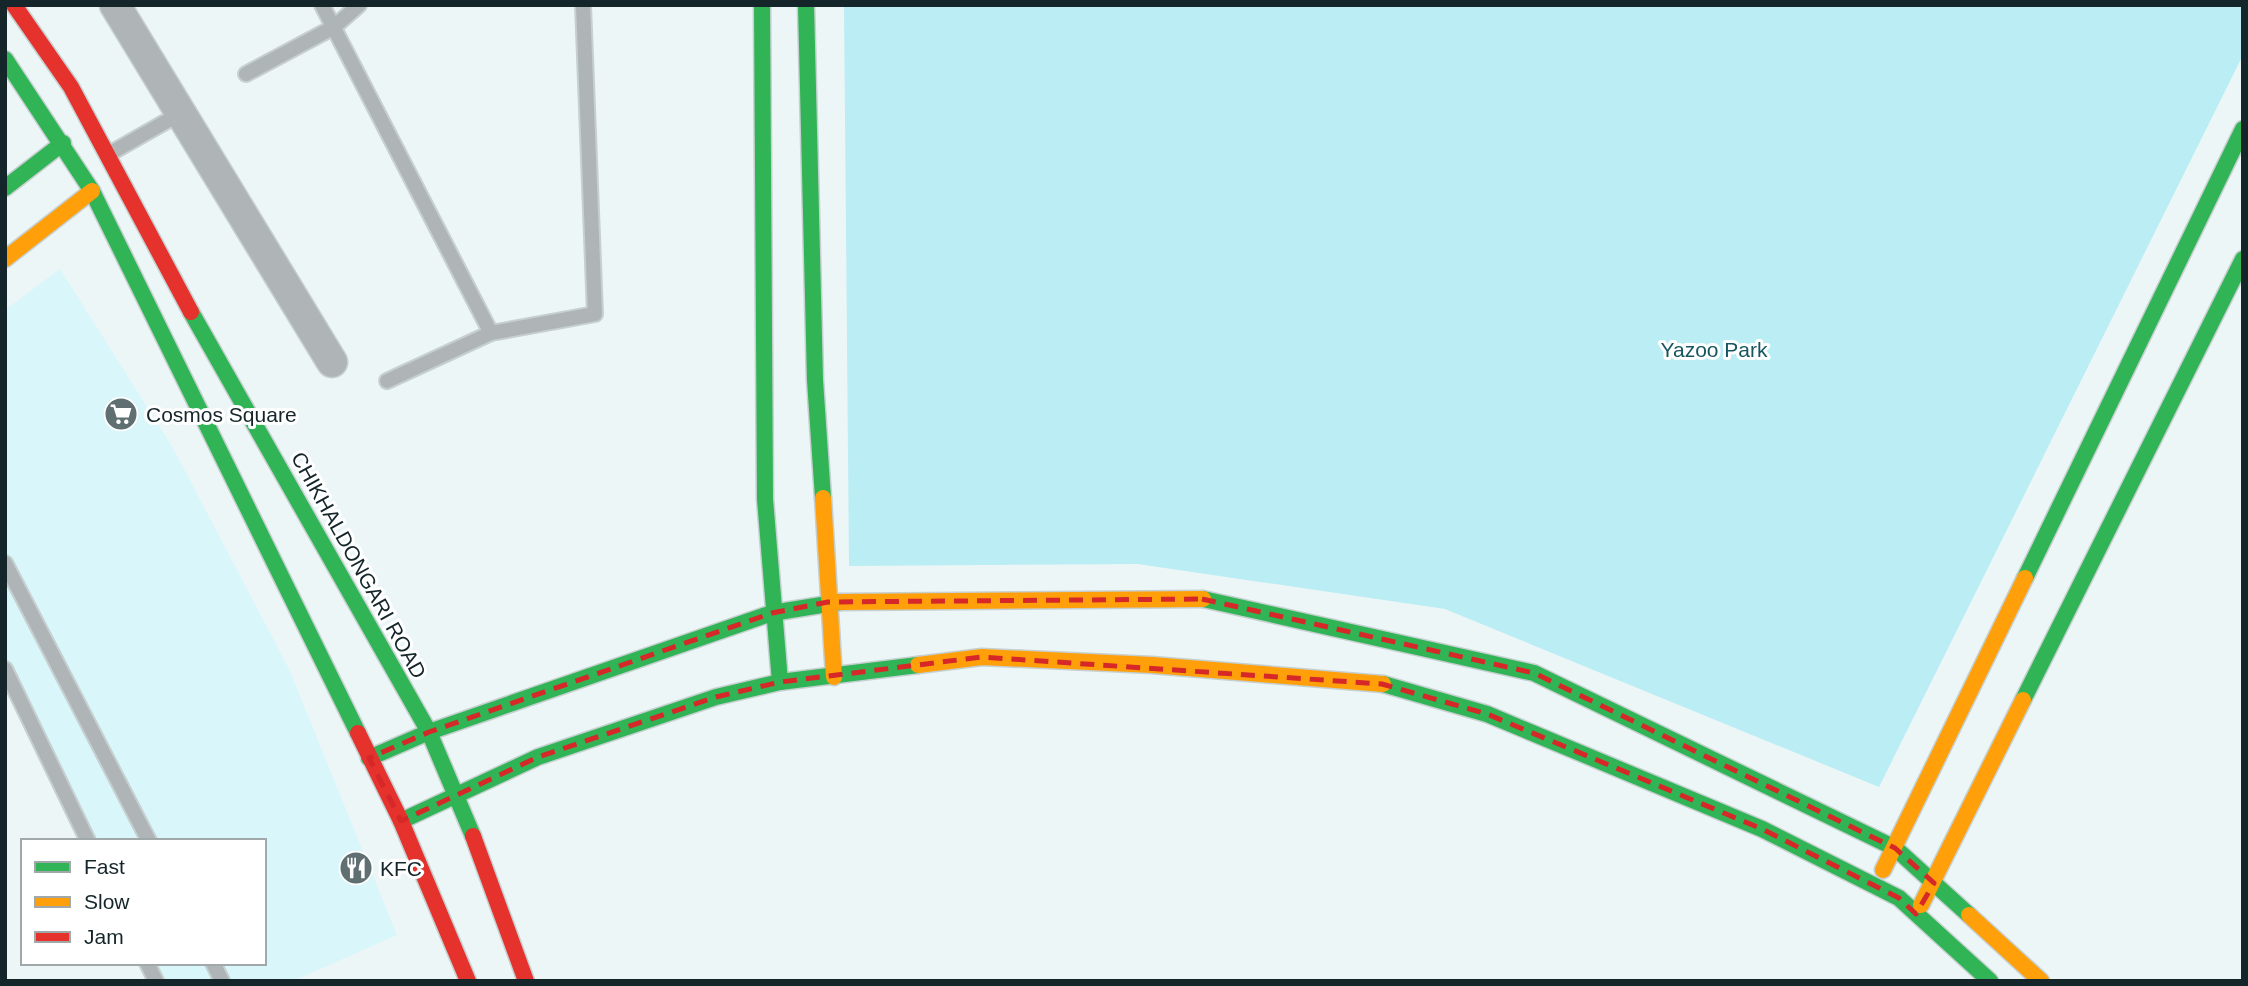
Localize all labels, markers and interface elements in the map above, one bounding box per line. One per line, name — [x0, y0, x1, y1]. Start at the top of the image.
park label: Yazoo Park — [1661, 338, 1768, 361]
supermarket icon: Cosmos Square — [102, 395, 140, 433]
place label: Cosmos Square — [146, 403, 297, 426]
street label: CHIKHALDONGARI ROAD — [287, 448, 431, 682]
legend — [21, 839, 266, 965]
restaurant icon: KFC — [337, 849, 375, 887]
text: Fast — [84, 855, 125, 878]
place label: KFC — [380, 857, 422, 880]
text: Slow — [84, 890, 130, 913]
text: Jam — [84, 925, 124, 948]

